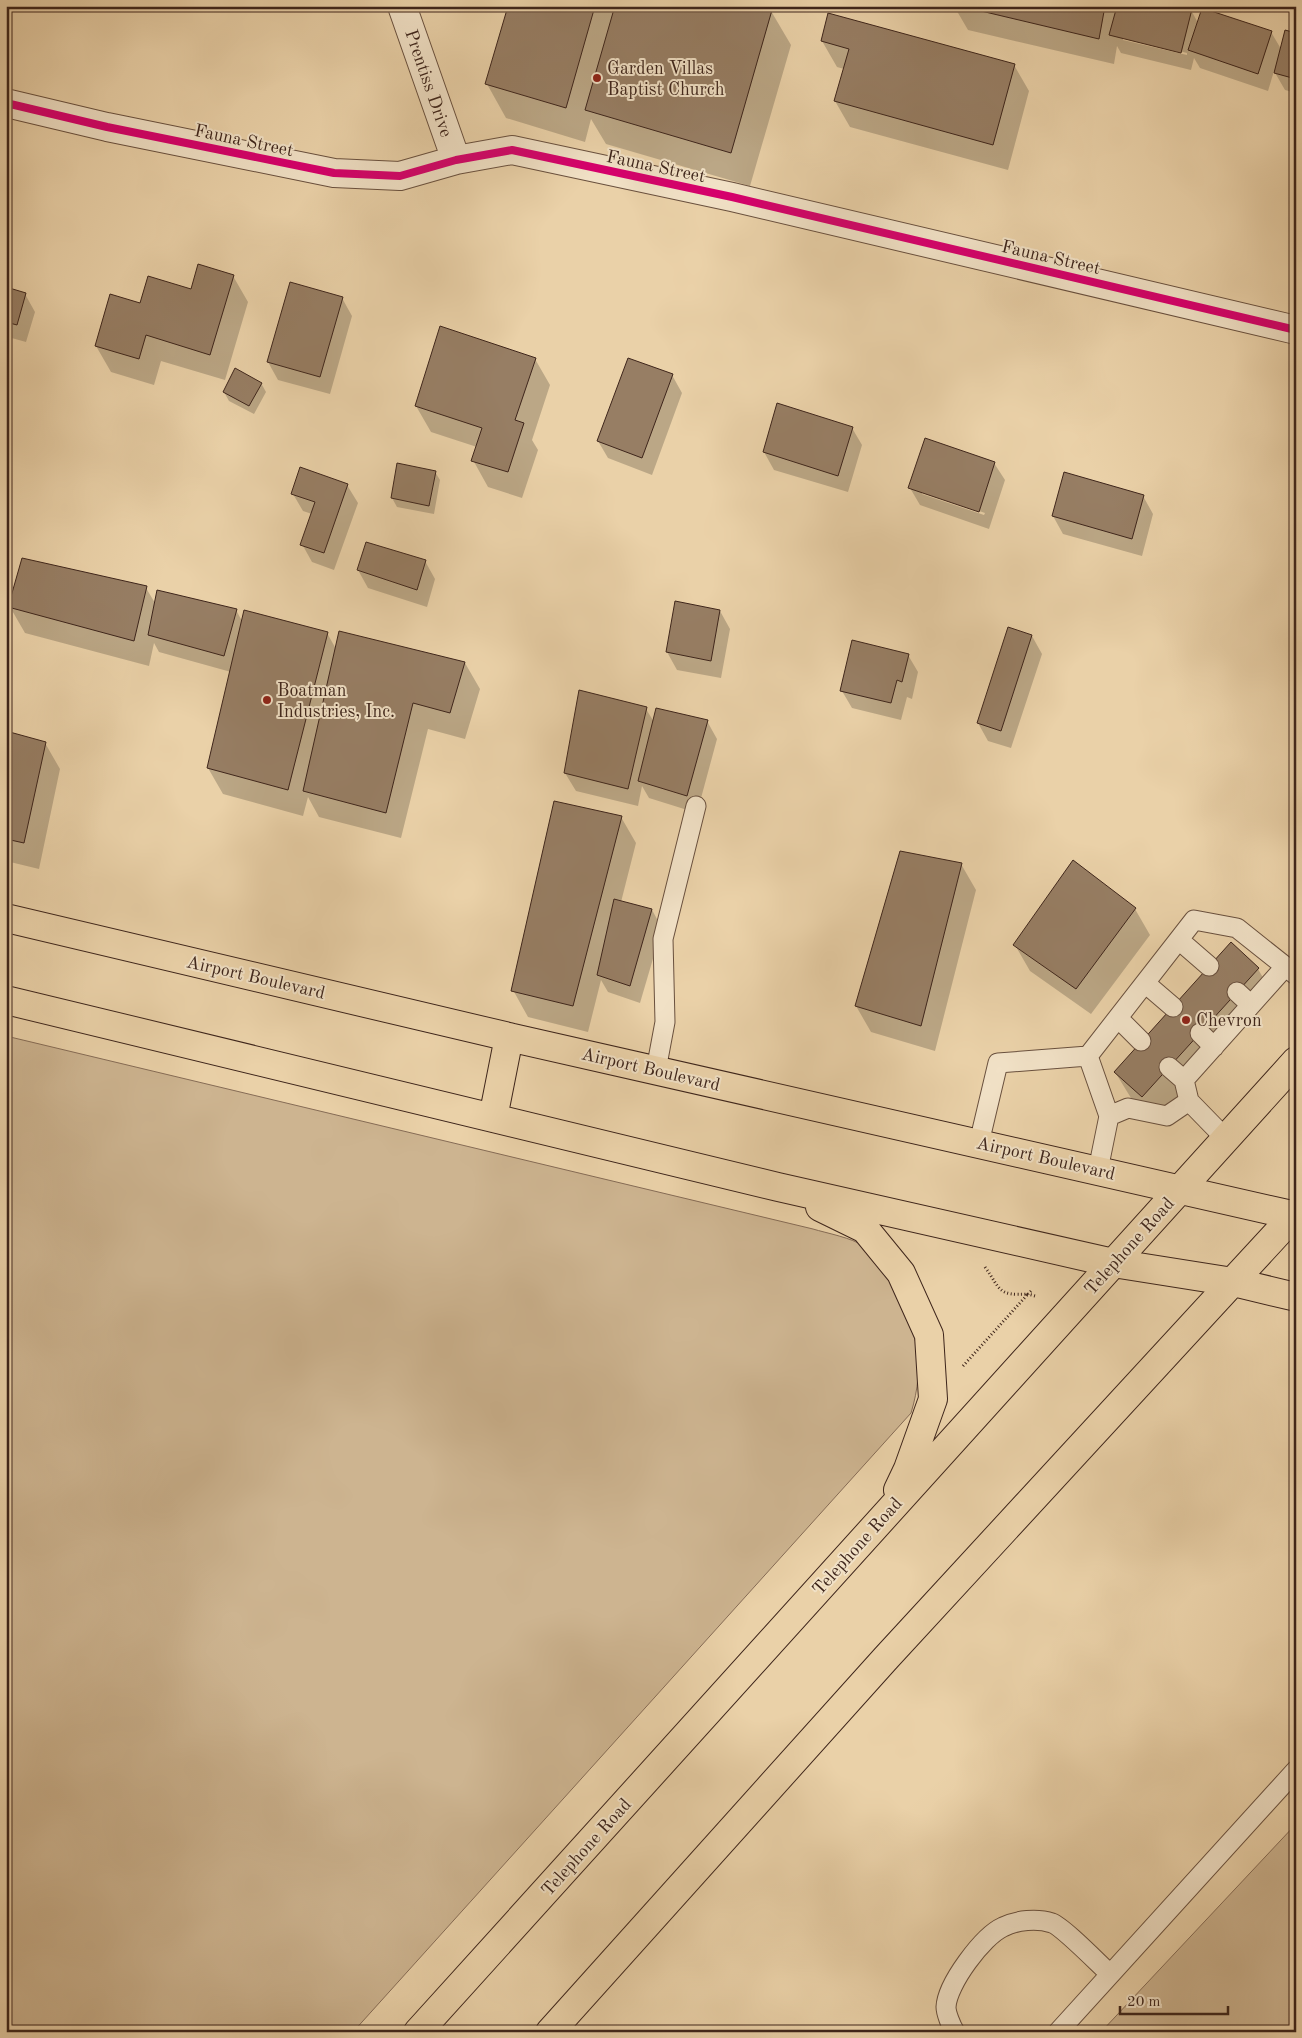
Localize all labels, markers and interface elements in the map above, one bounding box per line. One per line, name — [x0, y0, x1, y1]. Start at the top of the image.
street label: Prentiss Drive — [401, 27, 455, 140]
place label: Garden Villas Baptist Church — [607, 60, 725, 99]
marker: Garden Villas Baptist Church — [591, 72, 603, 84]
street label: Fauna Street — [193, 122, 295, 160]
street label: Fauna Street — [605, 148, 707, 186]
street label: Fauna Street — [1000, 238, 1102, 278]
place label: Boatman Industries, Inc. — [277, 682, 395, 721]
marker: Boatman Industries, Inc. — [261, 694, 273, 706]
street label: Airport Boulevard — [185, 953, 327, 1003]
place label: Chevron — [1196, 1012, 1262, 1030]
marker: Chevron — [1180, 1014, 1192, 1026]
street label: Airport Boulevard — [580, 1045, 722, 1095]
street label: Airport Boulevard — [975, 1134, 1117, 1184]
street label: Telephone Road — [1081, 1194, 1178, 1299]
street label: Telephone Road — [809, 1494, 906, 1599]
street label: Telephone Road — [538, 1795, 635, 1900]
scale bar — [1120, 1983, 1227, 2015]
text: 20 m — [1127, 1995, 1161, 2010]

